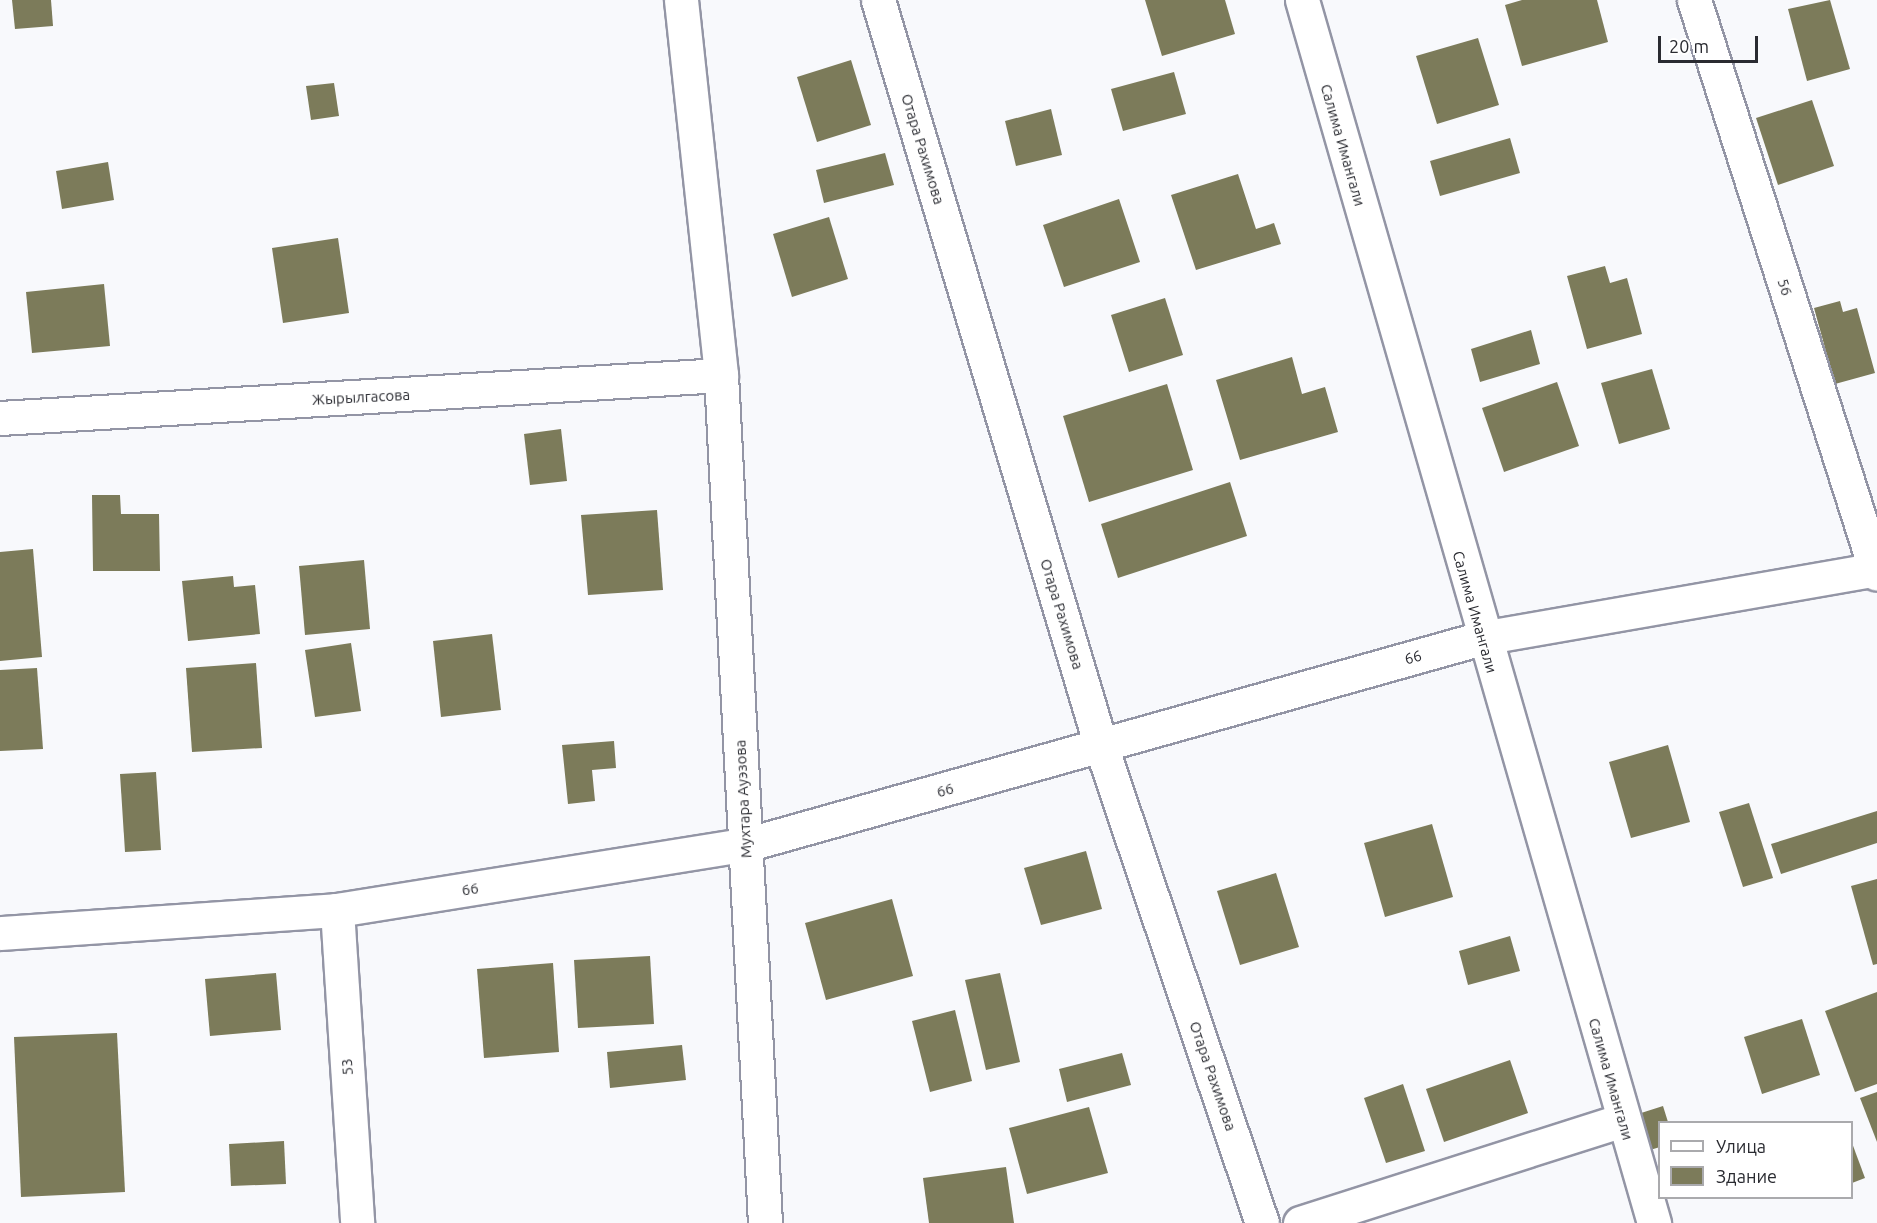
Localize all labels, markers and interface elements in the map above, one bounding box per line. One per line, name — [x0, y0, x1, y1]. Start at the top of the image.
scale bar — [1661, 24, 1762, 62]
text: 20 m — [1669, 36, 1709, 56]
street label: Салима Имангали — [1317, 82, 1369, 208]
street label: Отара Рахимова — [898, 92, 948, 206]
street label: 56 — [1774, 276, 1796, 298]
street label: Жырылгасова — [311, 385, 411, 409]
street label: Салима Имангали — [1449, 549, 1501, 675]
street label: Отара Рахимова — [1037, 557, 1087, 671]
street label: 66 — [1402, 646, 1424, 668]
street label: Мухтара Ауэзова — [731, 739, 755, 859]
street label: 66 — [934, 779, 956, 801]
street label: 66 — [460, 879, 480, 899]
street label: Салима Имангали — [1585, 1016, 1637, 1142]
street label: Отара Рахимова — [1186, 1019, 1240, 1133]
street label: 53 — [337, 1058, 357, 1076]
legend — [1658, 1121, 1853, 1199]
text: Улица — [1716, 1136, 1766, 1156]
text: Здание — [1716, 1166, 1777, 1186]

